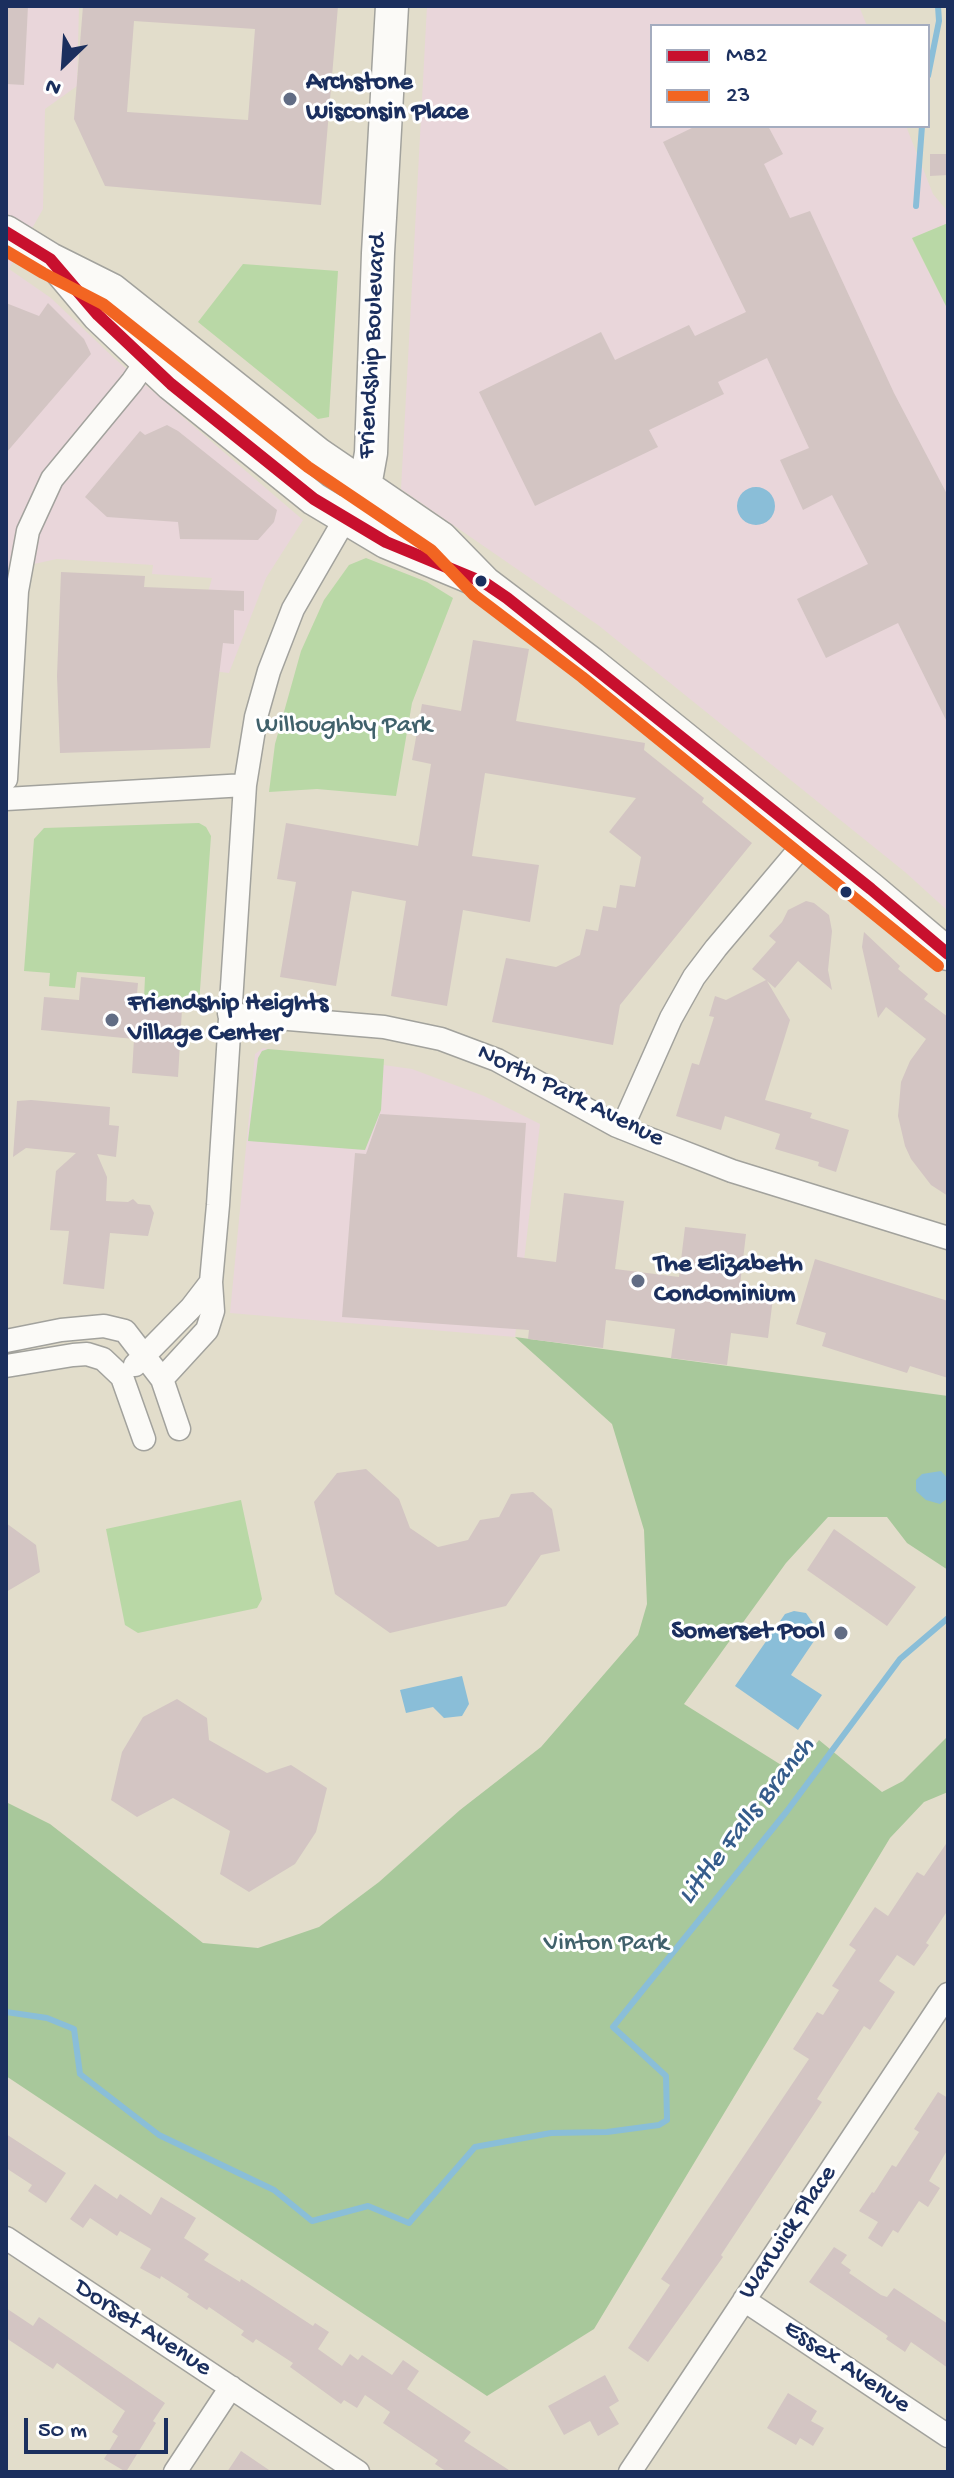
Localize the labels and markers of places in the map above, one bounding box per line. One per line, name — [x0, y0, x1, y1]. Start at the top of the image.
place label: Archstone Wisconsin Place — [306, 68, 468, 130]
marker: Archstone Wisconsin Place — [281, 90, 299, 108]
unlabelled marker — [473, 573, 489, 589]
unlabelled marker — [838, 884, 854, 900]
place label: Friendship Heights Village Center — [128, 989, 328, 1050]
marker: Friendship Heights Village Center — [103, 1011, 121, 1029]
place label: The Elizabeth Condominium — [654, 1250, 803, 1312]
marker: The Elizabeth Condominium — [629, 1272, 647, 1290]
place label: Somerset Pool — [672, 1617, 825, 1649]
marker: Somerset Pool — [832, 1624, 850, 1642]

